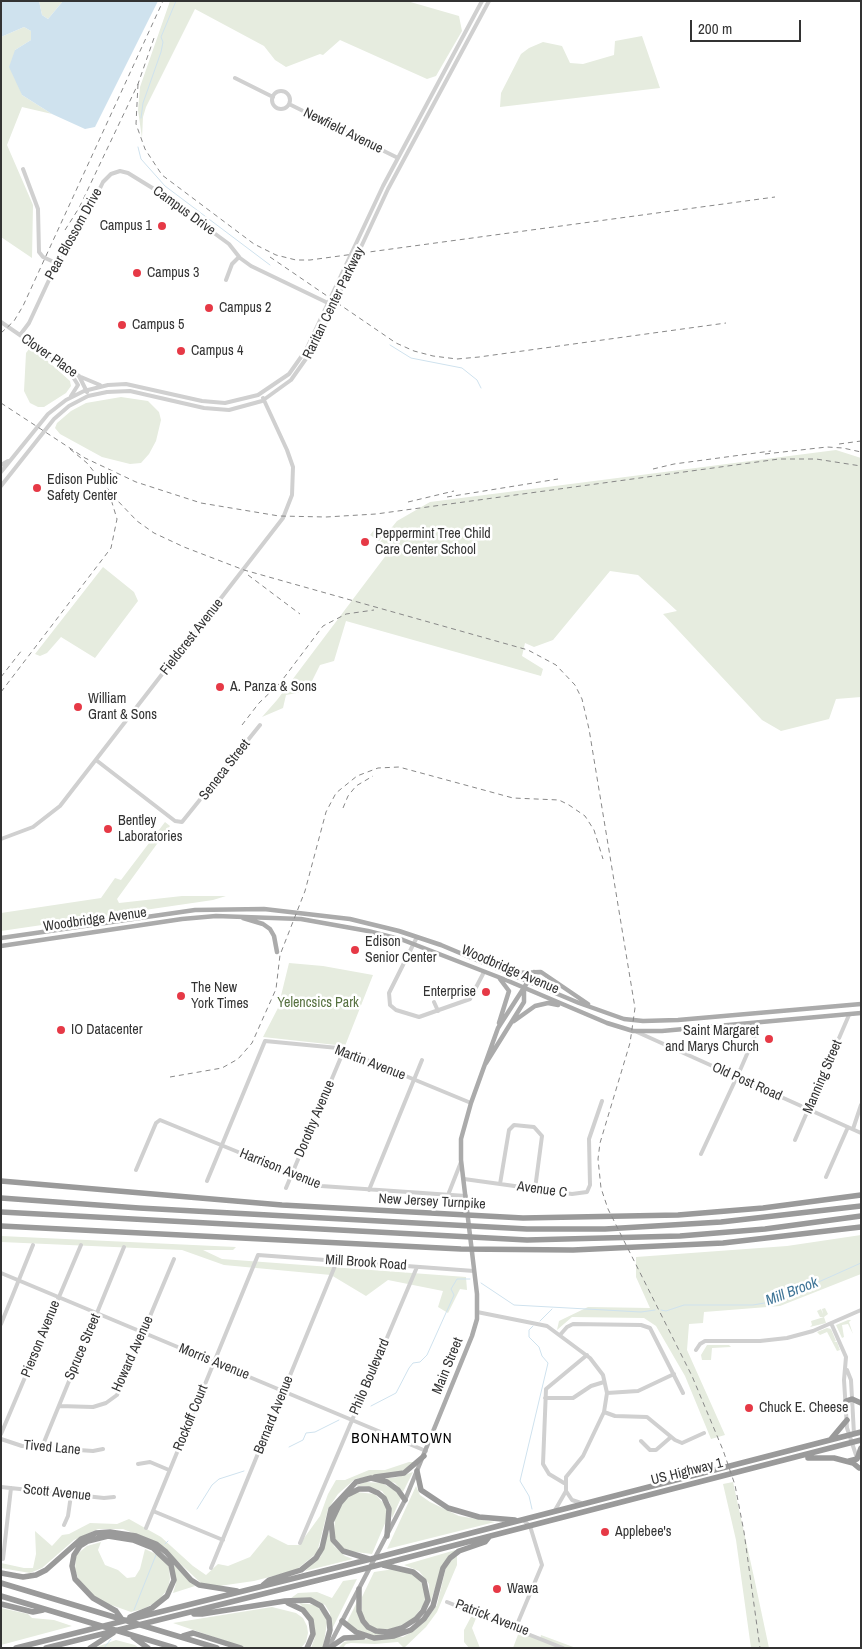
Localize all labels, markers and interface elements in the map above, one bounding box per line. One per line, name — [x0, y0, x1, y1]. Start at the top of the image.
scale bar — [692, 10, 803, 42]
text: 200 m — [698, 18, 732, 39]
street label: Newfield Avenue — [300, 104, 386, 158]
street label: Campus Drive — [149, 183, 219, 239]
street label: Pear Blossom Drive — [42, 185, 106, 283]
place label: Campus 1 — [100, 218, 152, 234]
marker: Campus 1 — [156, 220, 168, 232]
street label: Raritan Center Parkway — [300, 244, 368, 362]
place label: Campus 3 — [147, 265, 199, 281]
marker: Campus 3 — [131, 267, 143, 279]
place label: Campus 2 — [219, 300, 271, 316]
marker: Campus 2 — [203, 302, 215, 314]
place label: Campus 5 — [132, 317, 184, 333]
marker: Campus 5 — [116, 319, 128, 331]
street label: Clover Place — [18, 330, 80, 382]
place label: Campus 4 — [191, 343, 243, 359]
marker: Campus 4 — [175, 345, 187, 357]
place label: Edison Public Safety Center — [47, 472, 118, 504]
marker: Edison Public Safety Center — [31, 482, 43, 494]
place label: Peppermint Tree Child Care Center School — [375, 526, 491, 558]
marker: Peppermint Tree Child Care Center School — [359, 536, 371, 548]
street label: Fieldcrest Avenue — [157, 595, 227, 679]
place label: A. Panza & Sons — [230, 679, 317, 695]
marker: A. Panza & Sons — [214, 681, 226, 693]
place label: William Grant & Sons — [88, 691, 157, 724]
marker: William Grant & Sons — [72, 701, 84, 713]
street label: Seneca Street — [196, 736, 254, 804]
place label: Bentley Laboratories — [118, 813, 182, 846]
marker: Bentley Laboratories — [102, 823, 114, 835]
street label: Woodbridge Avenue — [42, 904, 148, 936]
place label: Edison Senior Center — [365, 934, 436, 966]
street label: Woodbridge Avenue — [459, 942, 561, 998]
marker: Edison Senior Center — [349, 944, 361, 956]
place label: The New York Times — [191, 980, 249, 1012]
place label: Enterprise — [423, 984, 476, 1000]
marker: Enterprise — [480, 986, 492, 998]
marker: The New York Times — [175, 990, 187, 1002]
park label: Yelencsics Park — [277, 995, 359, 1011]
place label: IO Datacenter — [71, 1022, 142, 1038]
place label: Saint Margaret and Marys Church — [665, 1023, 759, 1056]
marker: IO Datacenter — [55, 1024, 67, 1036]
marker: Saint Margaret and Marys Church — [763, 1033, 775, 1045]
street label: Manning Street — [800, 1038, 846, 1116]
street label: Martin Avenue — [332, 1042, 408, 1084]
street label: Old Post Road — [709, 1059, 785, 1105]
street label: Dorothy Avenue — [291, 1078, 339, 1160]
street label: Harrison Avenue — [237, 1145, 323, 1193]
street label: Avenue C — [516, 1178, 568, 1202]
street label: New Jersey Turnpike — [378, 1191, 486, 1213]
street label: Mill Brook Road — [325, 1252, 407, 1274]
water label: Mill Brook — [763, 1274, 821, 1310]
street label: Pierson Avenue — [18, 1298, 64, 1380]
street label: Spruce Street — [62, 1311, 104, 1383]
street label: Howard Avenue — [109, 1313, 157, 1395]
street label: Main Street — [429, 1335, 467, 1397]
street label: Philo Boulevard — [346, 1336, 394, 1418]
street label: Morris Avenue — [176, 1340, 252, 1384]
street label: Bernard Avenue — [251, 1373, 297, 1457]
street label: Rockoff Court — [170, 1382, 212, 1454]
place label: Chuck E. Cheese — [759, 1400, 848, 1416]
marker: Chuck E. Cheese — [743, 1402, 755, 1414]
district label: BONHAMTOWN — [350, 1430, 454, 1448]
street label: Tived Lane — [23, 1437, 81, 1459]
street label: US Highway 1 — [649, 1455, 725, 1489]
street label: Scott Avenue — [22, 1481, 92, 1505]
place label: Applebee's — [615, 1524, 671, 1540]
marker: Applebee's — [599, 1526, 611, 1538]
place label: Wawa — [507, 1581, 538, 1597]
marker: Wawa — [491, 1583, 503, 1595]
street label: Patrick Avenue — [453, 1596, 531, 1640]

